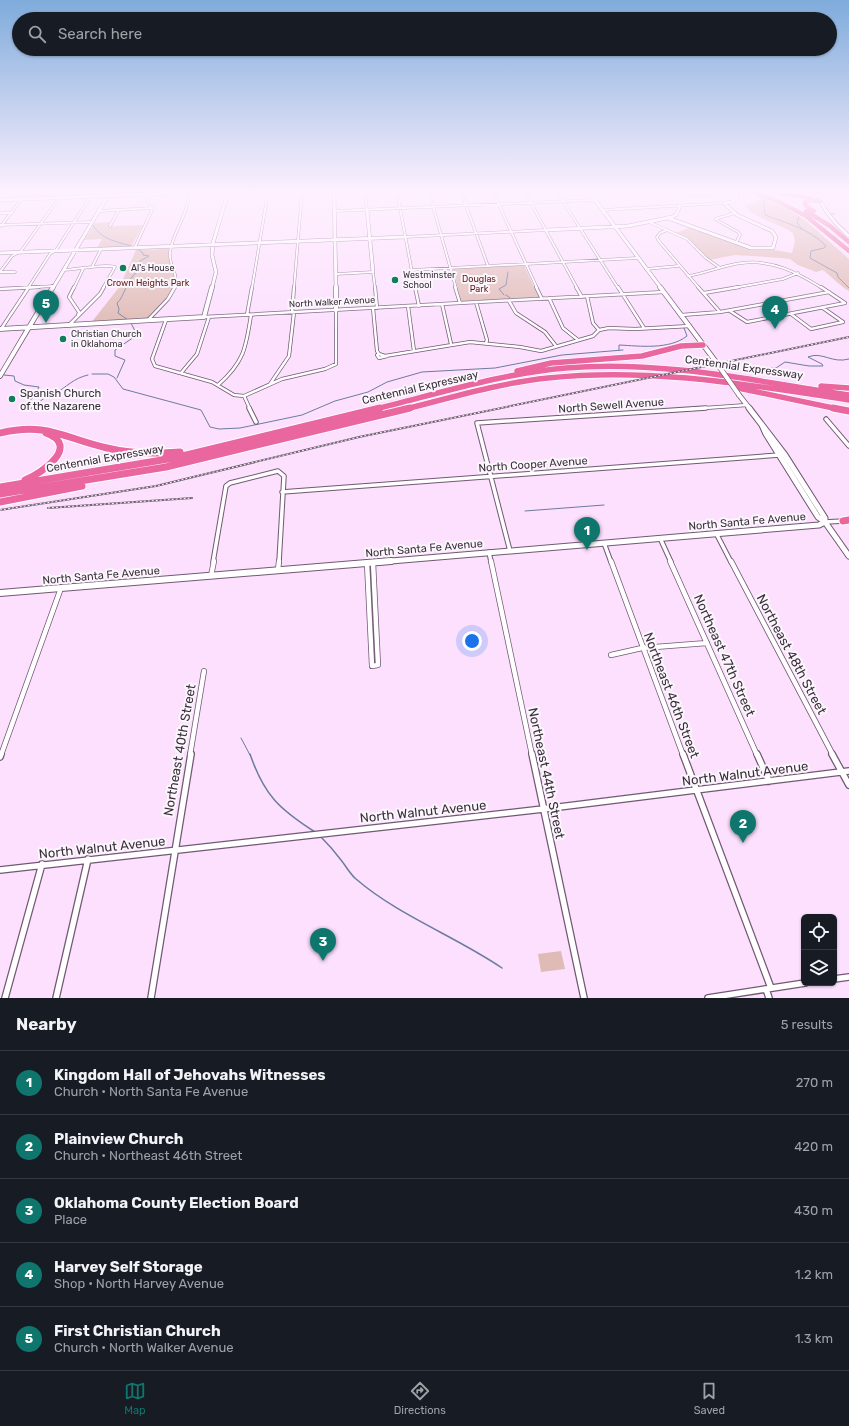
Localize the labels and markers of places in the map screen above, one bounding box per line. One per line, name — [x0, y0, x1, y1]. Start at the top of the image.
marker: Al's House — [118, 263, 128, 273]
place label: Al's House — [131, 263, 174, 273]
place label: Westminster School — [403, 270, 456, 290]
marker: Westminster School — [390, 275, 400, 285]
pin: 5 — [33, 290, 59, 323]
pin: 4 — [762, 296, 788, 329]
place label: Christian Church in Oklahoma — [71, 329, 142, 349]
marker: Christian Church in Oklahoma — [58, 334, 68, 344]
place label: Spanish Church of the Nazarene — [20, 387, 101, 413]
marker: Spanish Church of the Nazarene — [7, 394, 17, 404]
pin: 1 — [574, 517, 600, 550]
pin: 2 — [730, 810, 756, 843]
pin: 3 — [310, 928, 336, 961]

